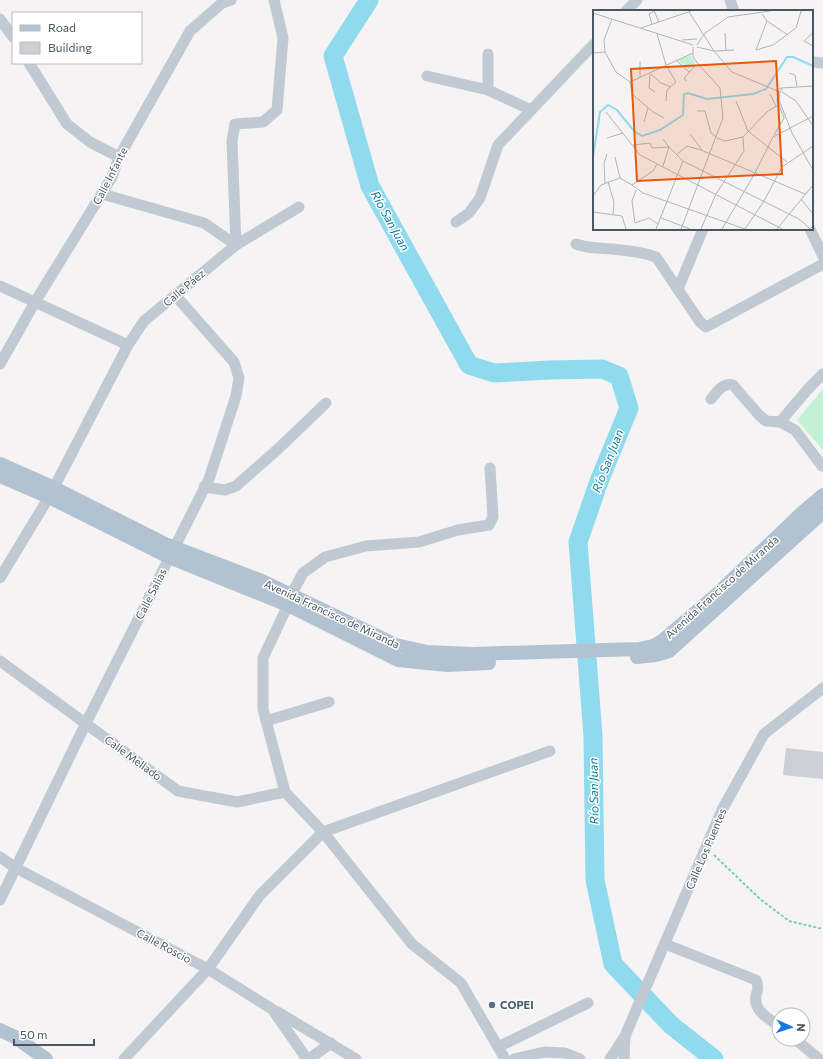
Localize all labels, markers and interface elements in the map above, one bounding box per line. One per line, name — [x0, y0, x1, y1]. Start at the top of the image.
inset map — [593, 10, 813, 230]
legend — [12, 12, 142, 64]
text: Road — [48, 20, 76, 34]
text: Building — [48, 40, 92, 54]
street label: Calle Infante — [90, 145, 130, 207]
water label: Río San Juan — [368, 188, 413, 254]
street label: Calle Páez — [160, 266, 208, 309]
water label: Río San Juan — [589, 427, 626, 495]
street label: Avenida Francisco de Miranda — [662, 532, 781, 641]
street label: Calle Salias — [132, 566, 169, 621]
street label: Avenida Francisco de Miranda — [263, 576, 402, 651]
street label: Calle Mellado — [102, 733, 165, 783]
water label: Río San Juan — [585, 758, 602, 824]
street label: Calle Los Puentes — [683, 806, 729, 891]
street label: Calle Roscio — [135, 926, 194, 966]
place label: COPEI — [500, 998, 534, 1011]
marker: COPEI — [487, 1000, 497, 1010]
north arrow — [771, 1007, 811, 1047]
scale bar — [14, 1021, 94, 1047]
text: N — [795, 1023, 808, 1032]
text: 50 m — [20, 1027, 48, 1041]

